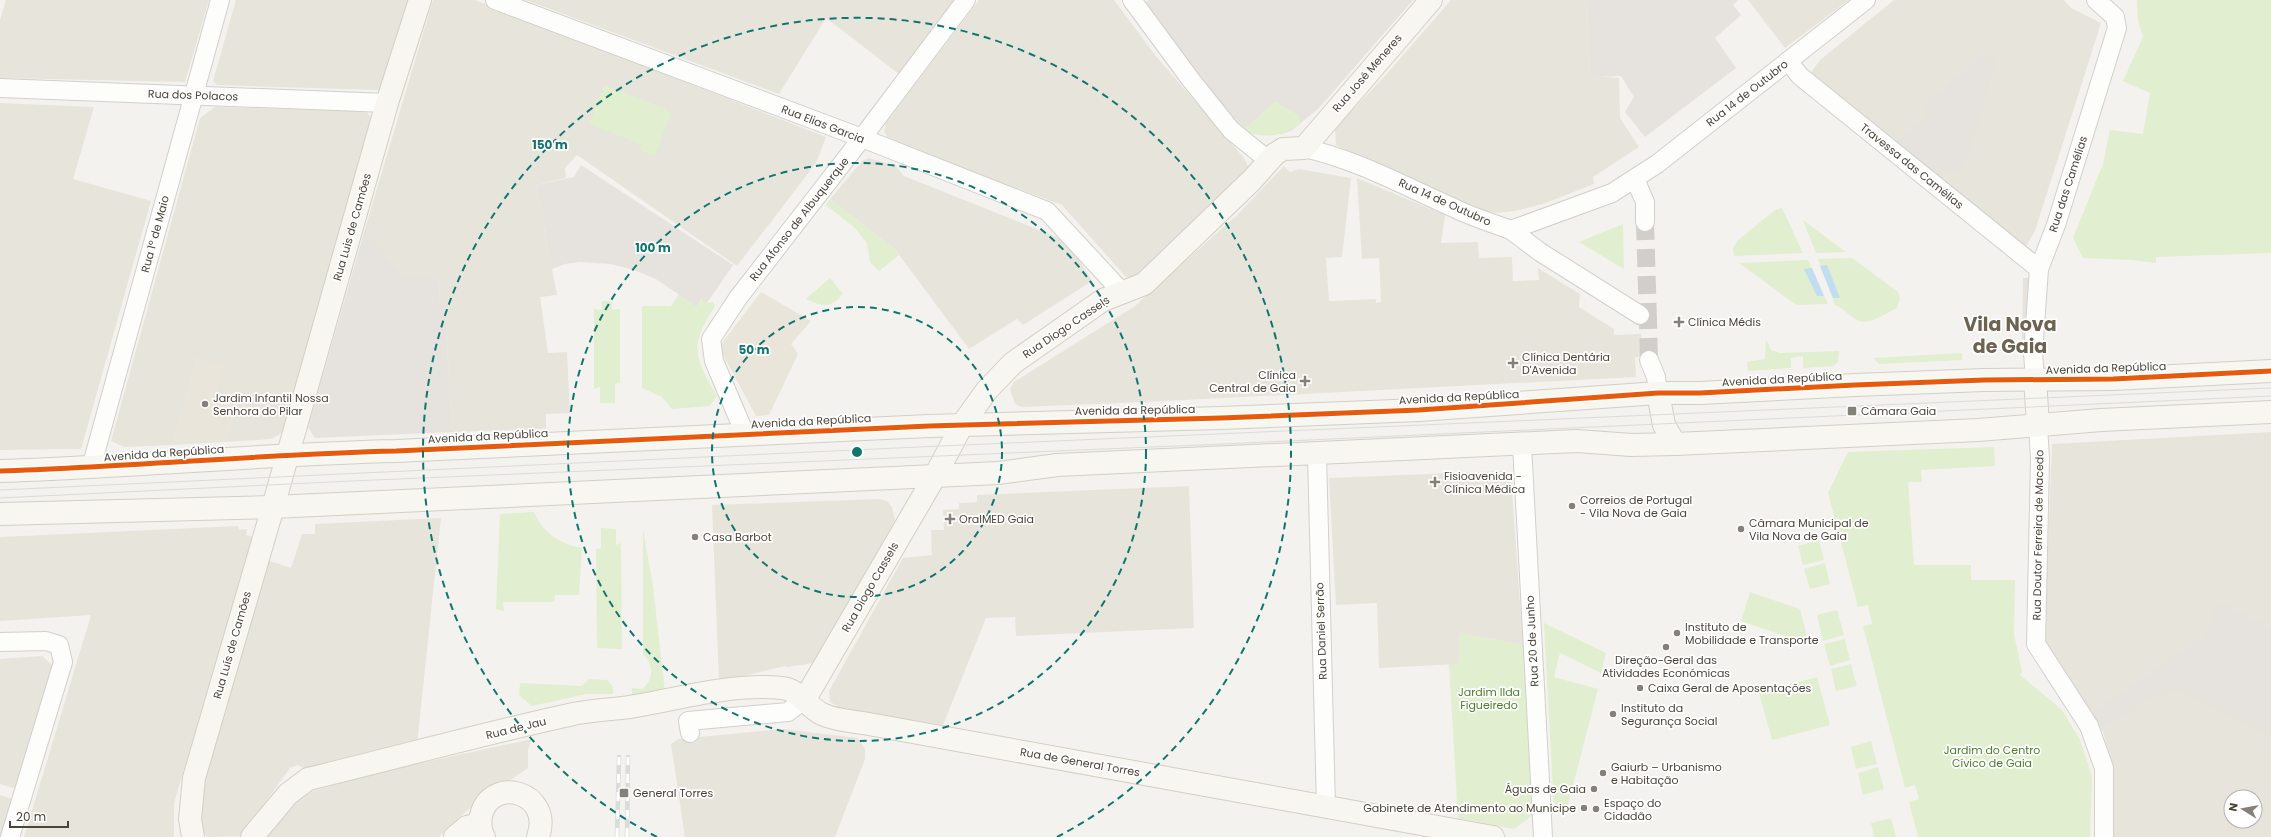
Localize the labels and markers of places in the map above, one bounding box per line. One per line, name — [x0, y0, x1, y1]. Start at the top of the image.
place label: Clínica Médis — [1688, 314, 1761, 330]
marker: Clínica Médis — [1673, 316, 1685, 328]
place label: Clínica Dentária D'Avenida — [1522, 349, 1610, 378]
marker: Clínica Dentária D'Avenida — [1507, 357, 1519, 369]
place label: Clínica Central de Gaia — [1209, 367, 1296, 396]
marker: Clínica Central de Gaia — [1299, 375, 1311, 387]
place label: Jardim Infantil Nossa Senhora do Pilar — [213, 390, 329, 419]
marker: Jardim Infantil Nossa Senhora do Pilar — [200, 399, 210, 409]
place label: Câmara Gaia — [1861, 403, 1936, 419]
marker: Câmara Gaia — [1846, 405, 1858, 417]
centre of rings — [850, 445, 864, 459]
place label: Fisioavenida - Clínica Médica — [1444, 468, 1525, 497]
marker: Fisioavenida - Clínica Médica — [1429, 476, 1441, 488]
place label: Correios de Portugal - Vila Nova de Gaia — [1580, 492, 1692, 521]
marker: Correios de Portugal - Vila Nova de Gaia — [1567, 501, 1577, 511]
place label: OralMED Gaia — [959, 511, 1034, 527]
marker: OralMED Gaia — [944, 513, 956, 525]
place label: Câmara Municipal de Vila Nova de Gaia — [1749, 515, 1869, 544]
marker: Câmara Municipal de Vila Nova de Gaia — [1736, 524, 1746, 534]
place label: Casa Barbot — [703, 529, 772, 545]
marker: Casa Barbot — [690, 532, 700, 542]
place label: Instituto de Mobilidade e Transporte — [1685, 619, 1819, 648]
marker: Instituto de Mobilidade e Transporte — [1672, 628, 1682, 638]
marker: Direção-Geral das Atividades Económicas — [1661, 642, 1671, 652]
place label: Direção-Geral das Atividades Económicas — [1602, 652, 1730, 681]
place label: Caixa Geral de Aposentações — [1648, 680, 1811, 696]
marker: Caixa Geral de Aposentações — [1635, 683, 1645, 693]
place label: Instituto da Segurança Social — [1621, 700, 1717, 729]
marker: Instituto da Segurança Social — [1608, 709, 1618, 719]
place label: Gaiurb – Urbanismo e Habitação — [1611, 759, 1722, 788]
marker: Gaiurb – Urbanismo e Habitação — [1598, 768, 1608, 778]
place label: Águas de Gaia — [1505, 781, 1586, 797]
marker: Águas de Gaia — [1589, 784, 1599, 794]
place label: General Torres — [633, 785, 713, 801]
marker: General Torres — [618, 787, 630, 799]
place label: Espaço do Cidadão — [1604, 795, 1661, 824]
place label: Gabinete de Atendimento ao Munícipe — [1363, 800, 1576, 816]
marker: Gabinete de Atendimento ao Munícipe — [1579, 803, 1589, 813]
marker: Espaço do Cidadão — [1591, 804, 1601, 814]

